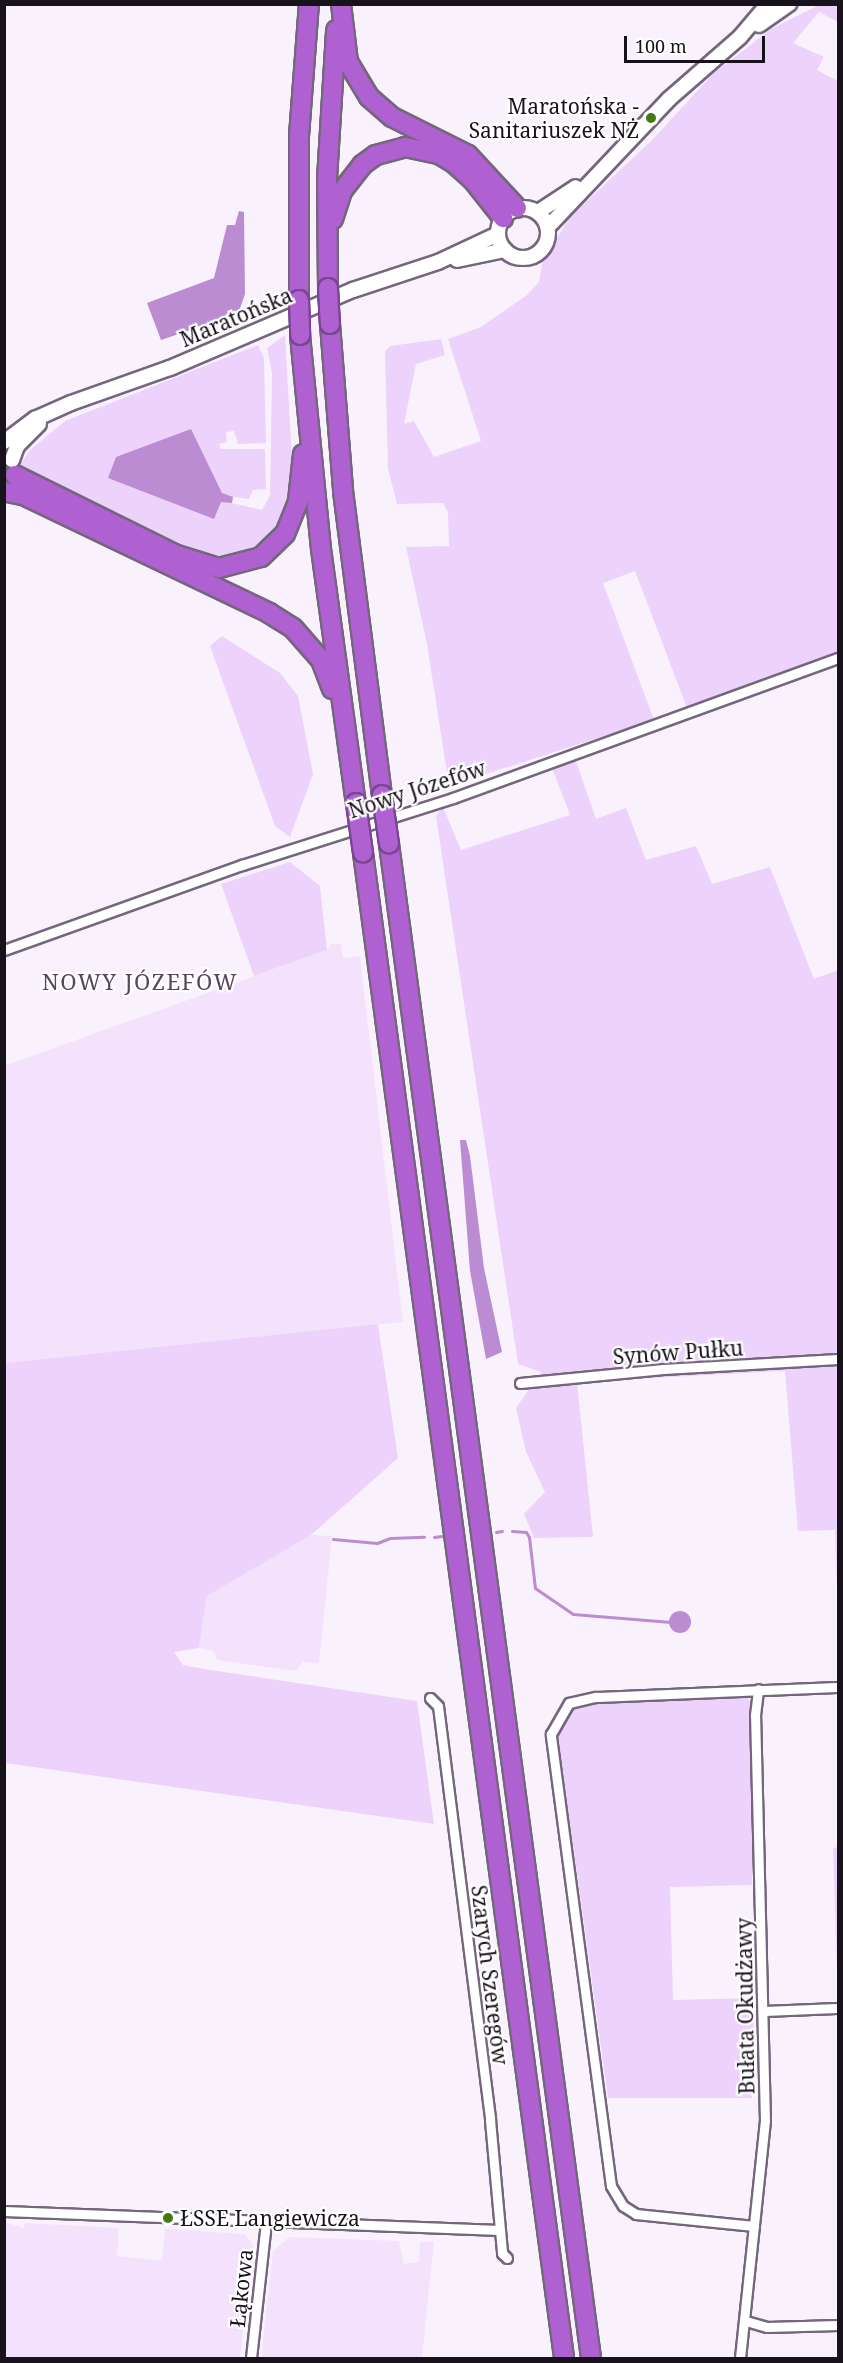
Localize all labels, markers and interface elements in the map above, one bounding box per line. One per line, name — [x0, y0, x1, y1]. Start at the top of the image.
scale bar — [627, 24, 768, 62]
text: 100 m — [635, 34, 687, 58]
place label: Maratońska - Sanitariuszek NŻ — [469, 93, 639, 143]
marker: Maratońska - Sanitariuszek NŻ — [644, 111, 658, 125]
street label: Maratońska — [176, 282, 296, 352]
street label: Nowy Józefów — [345, 755, 489, 823]
district label: NOWY JÓZEFÓW — [42, 969, 238, 995]
street label: Synów Pułku — [612, 1335, 744, 1369]
street label: Szarych Szeregów — [466, 1884, 514, 2066]
street label: Bułata Okudżawy — [731, 1917, 759, 2095]
place label: ŁSSE Langiewicza — [180, 2205, 360, 2231]
marker: ŁSSE Langiewicza — [161, 2211, 175, 2225]
street label: Łąkowa — [224, 2247, 258, 2329]

